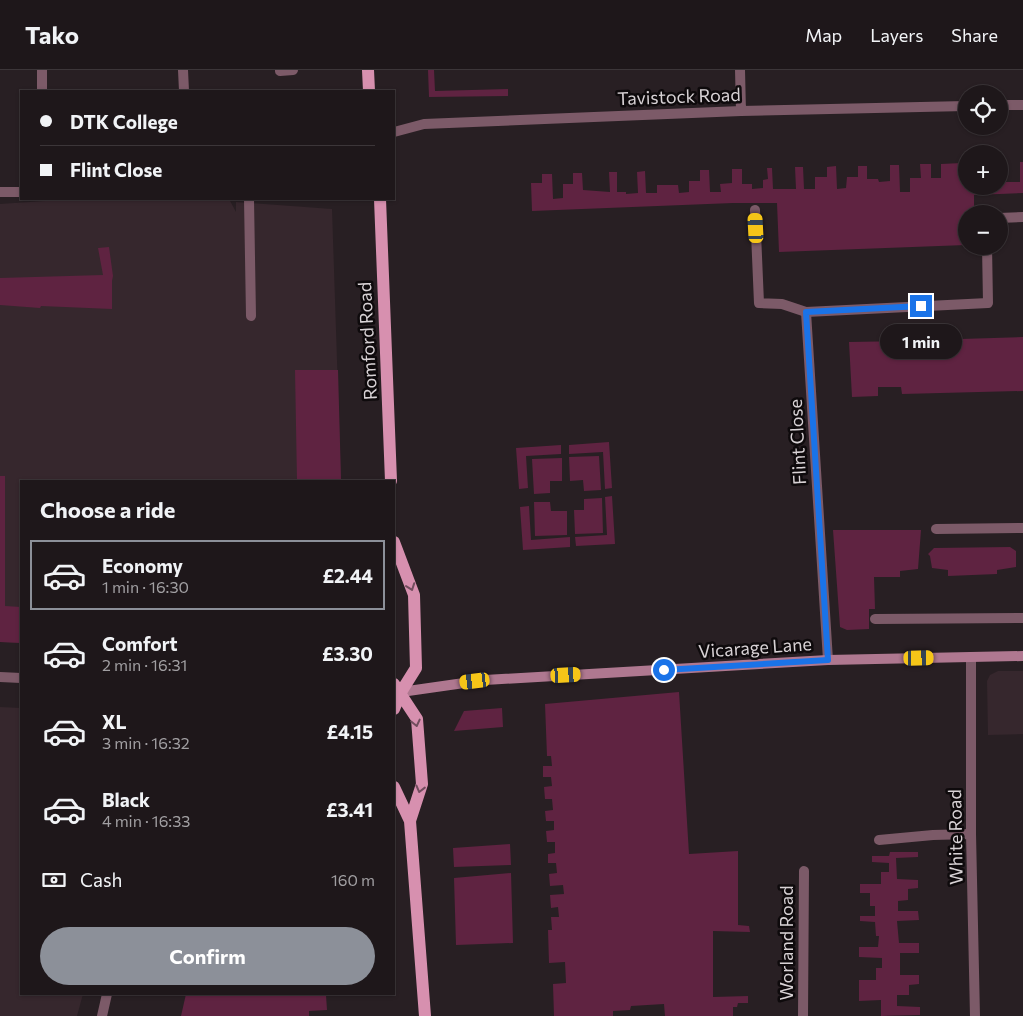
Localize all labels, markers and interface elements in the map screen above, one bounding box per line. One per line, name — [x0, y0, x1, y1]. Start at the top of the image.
text: Tako — [25, 20, 79, 49]
text: Map — [805, 24, 842, 46]
text: Layers — [870, 24, 923, 46]
text: Share — [951, 24, 998, 46]
street label: Tavistock Road — [617, 83, 741, 109]
map controls — [958, 85, 1008, 255]
button: locate — [958, 85, 1008, 135]
text: DTK College — [70, 110, 178, 133]
button: + — [958, 145, 1008, 195]
text: Flint Close — [70, 158, 162, 181]
button: − — [958, 205, 1008, 255]
car — [747, 213, 764, 243]
street label: Romford Road — [353, 281, 381, 401]
route end — [910, 295, 932, 317]
callout: 1 min — [880, 324, 962, 358]
text: 1 min — [902, 332, 940, 351]
street label: Flint Close — [784, 399, 810, 485]
text: Choose a ride — [40, 496, 175, 523]
icon: car — [42, 553, 87, 598]
text: Economy — [102, 554, 183, 577]
text: £2.44 — [322, 564, 373, 587]
text: 1 min · 16:30 — [102, 577, 189, 596]
one-way arrow — [405, 583, 415, 591]
icon: car — [42, 631, 87, 676]
text: Comfort — [102, 632, 178, 655]
street label: Vicarage Lane — [697, 632, 812, 662]
text: £3.30 — [322, 642, 373, 665]
car — [903, 650, 934, 666]
text: 2 min · 16:31 — [102, 655, 187, 674]
route start — [653, 659, 675, 681]
car — [550, 667, 581, 683]
car — [459, 672, 490, 690]
icon: car — [42, 709, 87, 754]
text: XL — [102, 710, 127, 733]
one-way arrow — [410, 718, 421, 727]
text: £4.15 — [327, 720, 373, 743]
text: 3 min · 16:32 — [102, 733, 190, 752]
one-way arrow — [415, 785, 425, 793]
icon: car — [42, 787, 87, 832]
text: Black — [102, 788, 150, 811]
street label: White Road — [943, 789, 967, 885]
text: £3.41 — [326, 798, 373, 821]
text: 4 min · 16:33 — [102, 811, 190, 830]
icon: cash — [40, 866, 68, 894]
text: Cash — [80, 868, 122, 891]
text: 160 m — [331, 870, 375, 889]
street label: Worland Road — [775, 885, 797, 1001]
button: Confirm — [40, 927, 375, 985]

